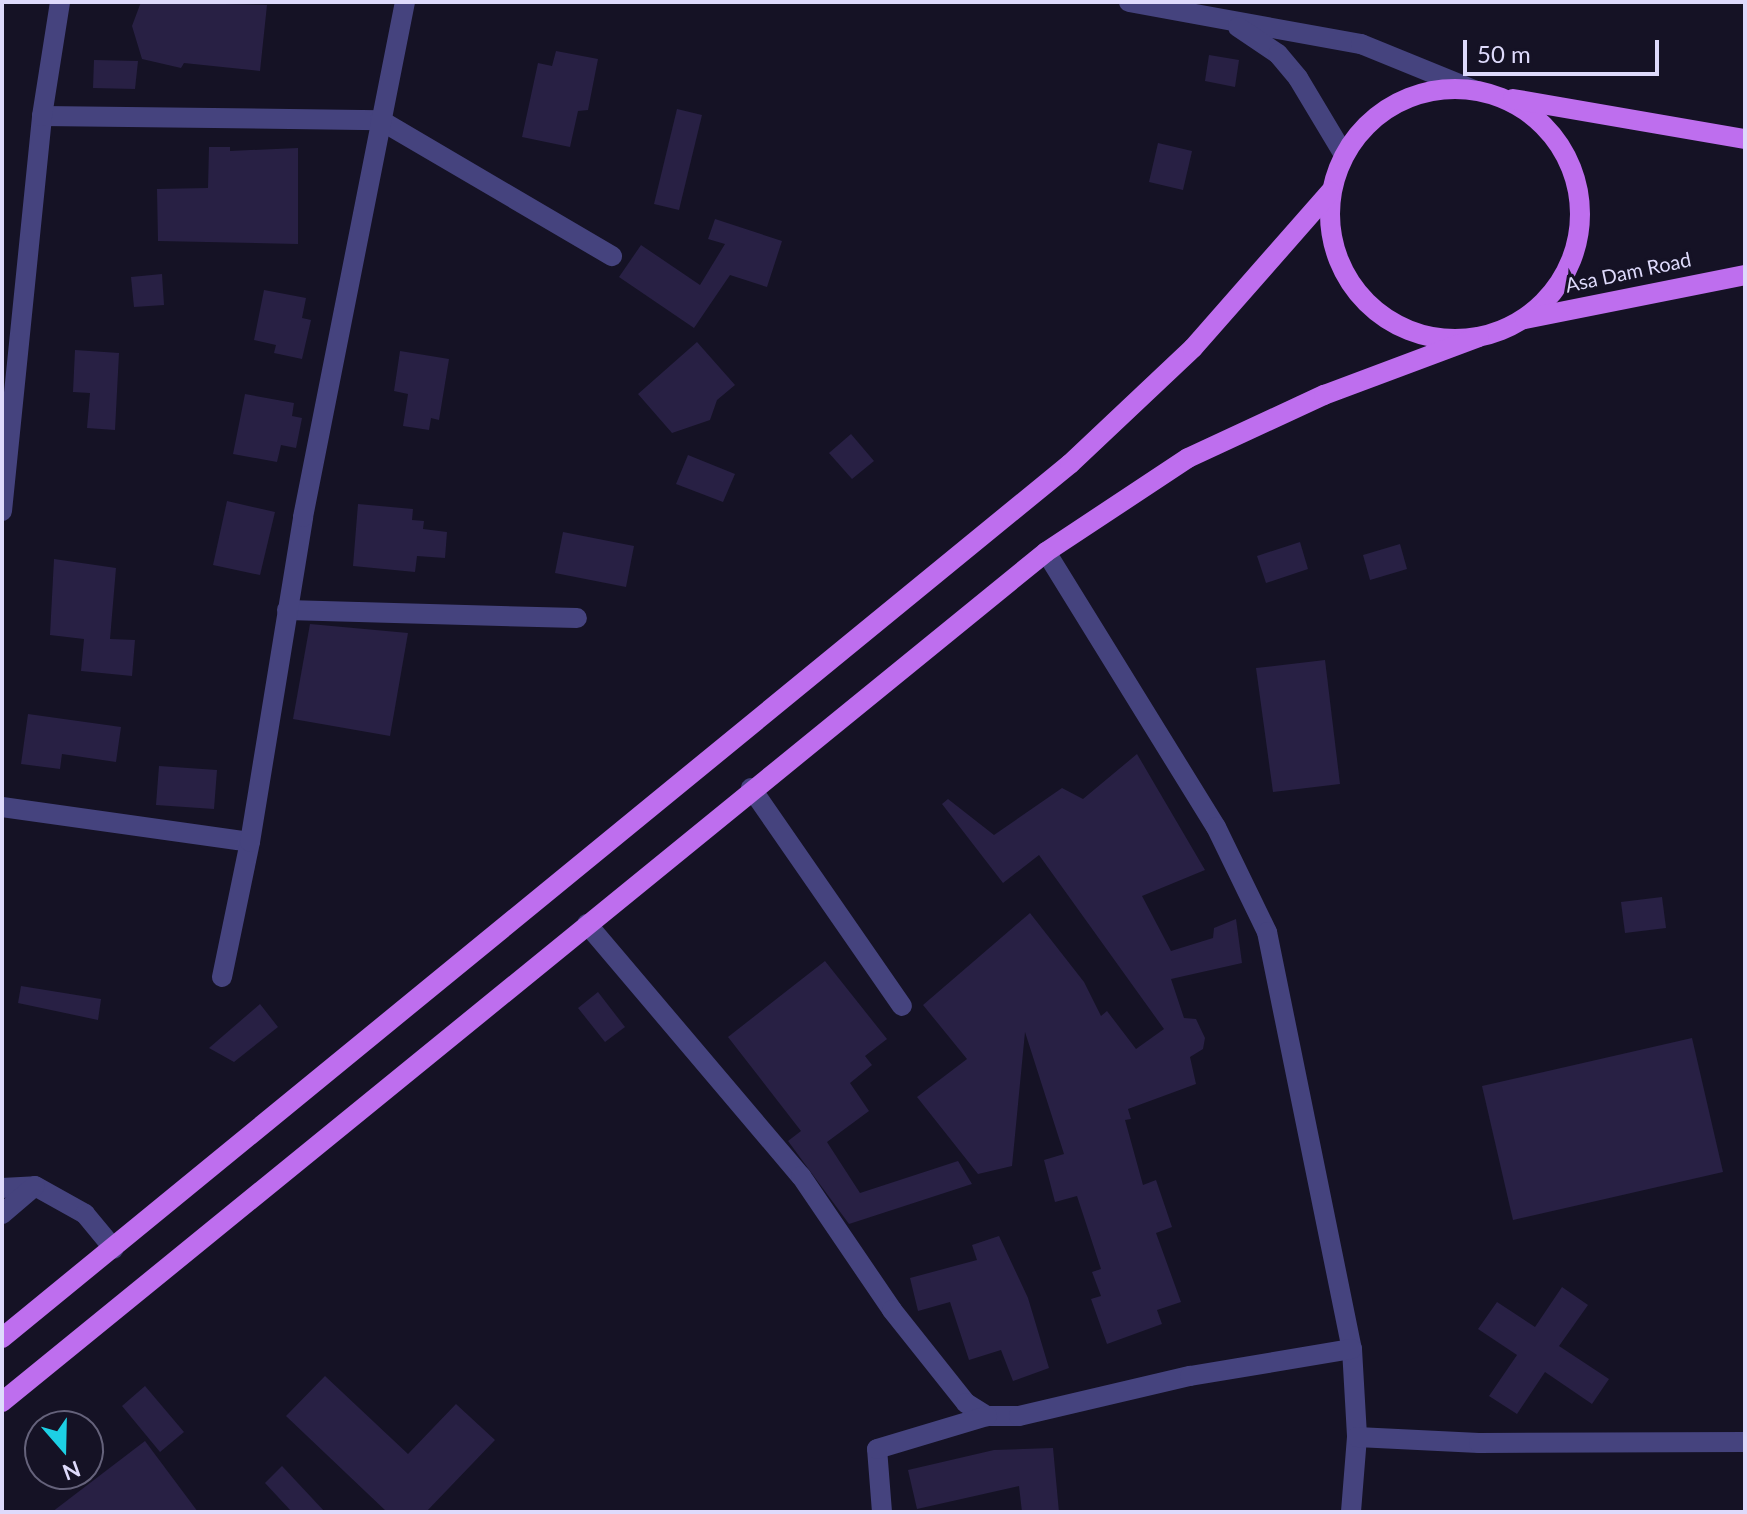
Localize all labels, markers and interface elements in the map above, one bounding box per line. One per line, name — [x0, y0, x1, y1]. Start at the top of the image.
scale bar — [1467, 24, 1663, 74]
text: 50 m — [1477, 39, 1531, 68]
street label: Asa Dam Road — [1563, 247, 1693, 297]
north arrow — [24, 1410, 104, 1490]
text: N — [59, 1456, 84, 1487]

